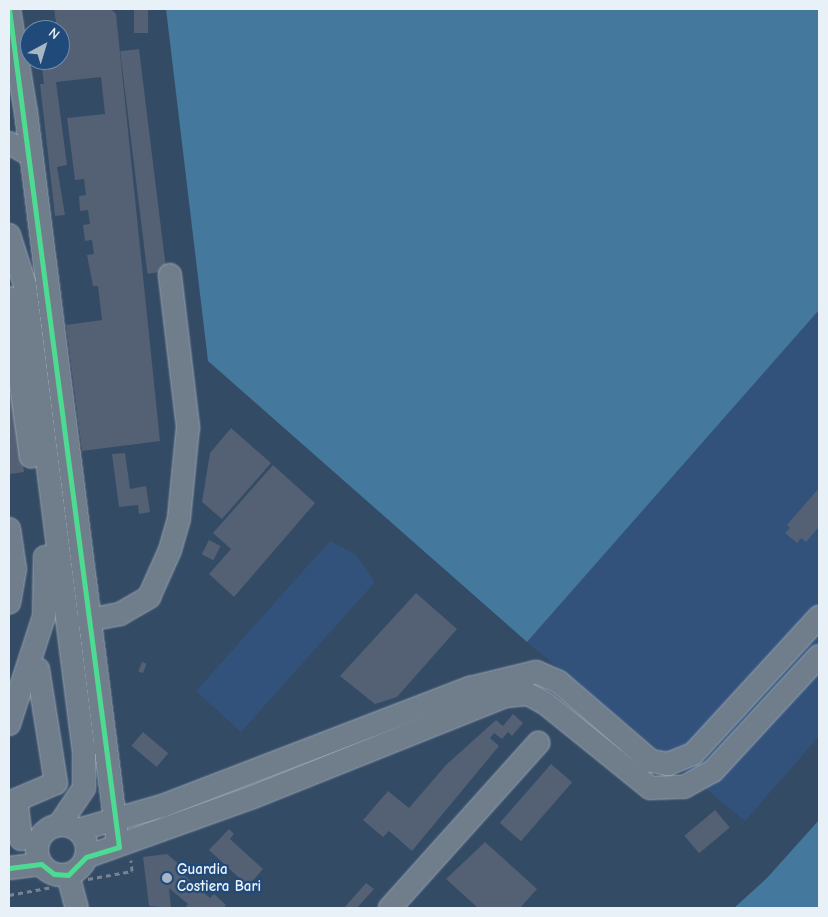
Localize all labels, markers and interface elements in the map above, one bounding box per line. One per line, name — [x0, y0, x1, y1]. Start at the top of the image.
north arrow — [20, 20, 70, 70]
text: N — [45, 24, 63, 43]
place label: Guardia Costiera Bari — [177, 860, 261, 895]
marker: Guardia Costiera Bari — [161, 872, 173, 884]

